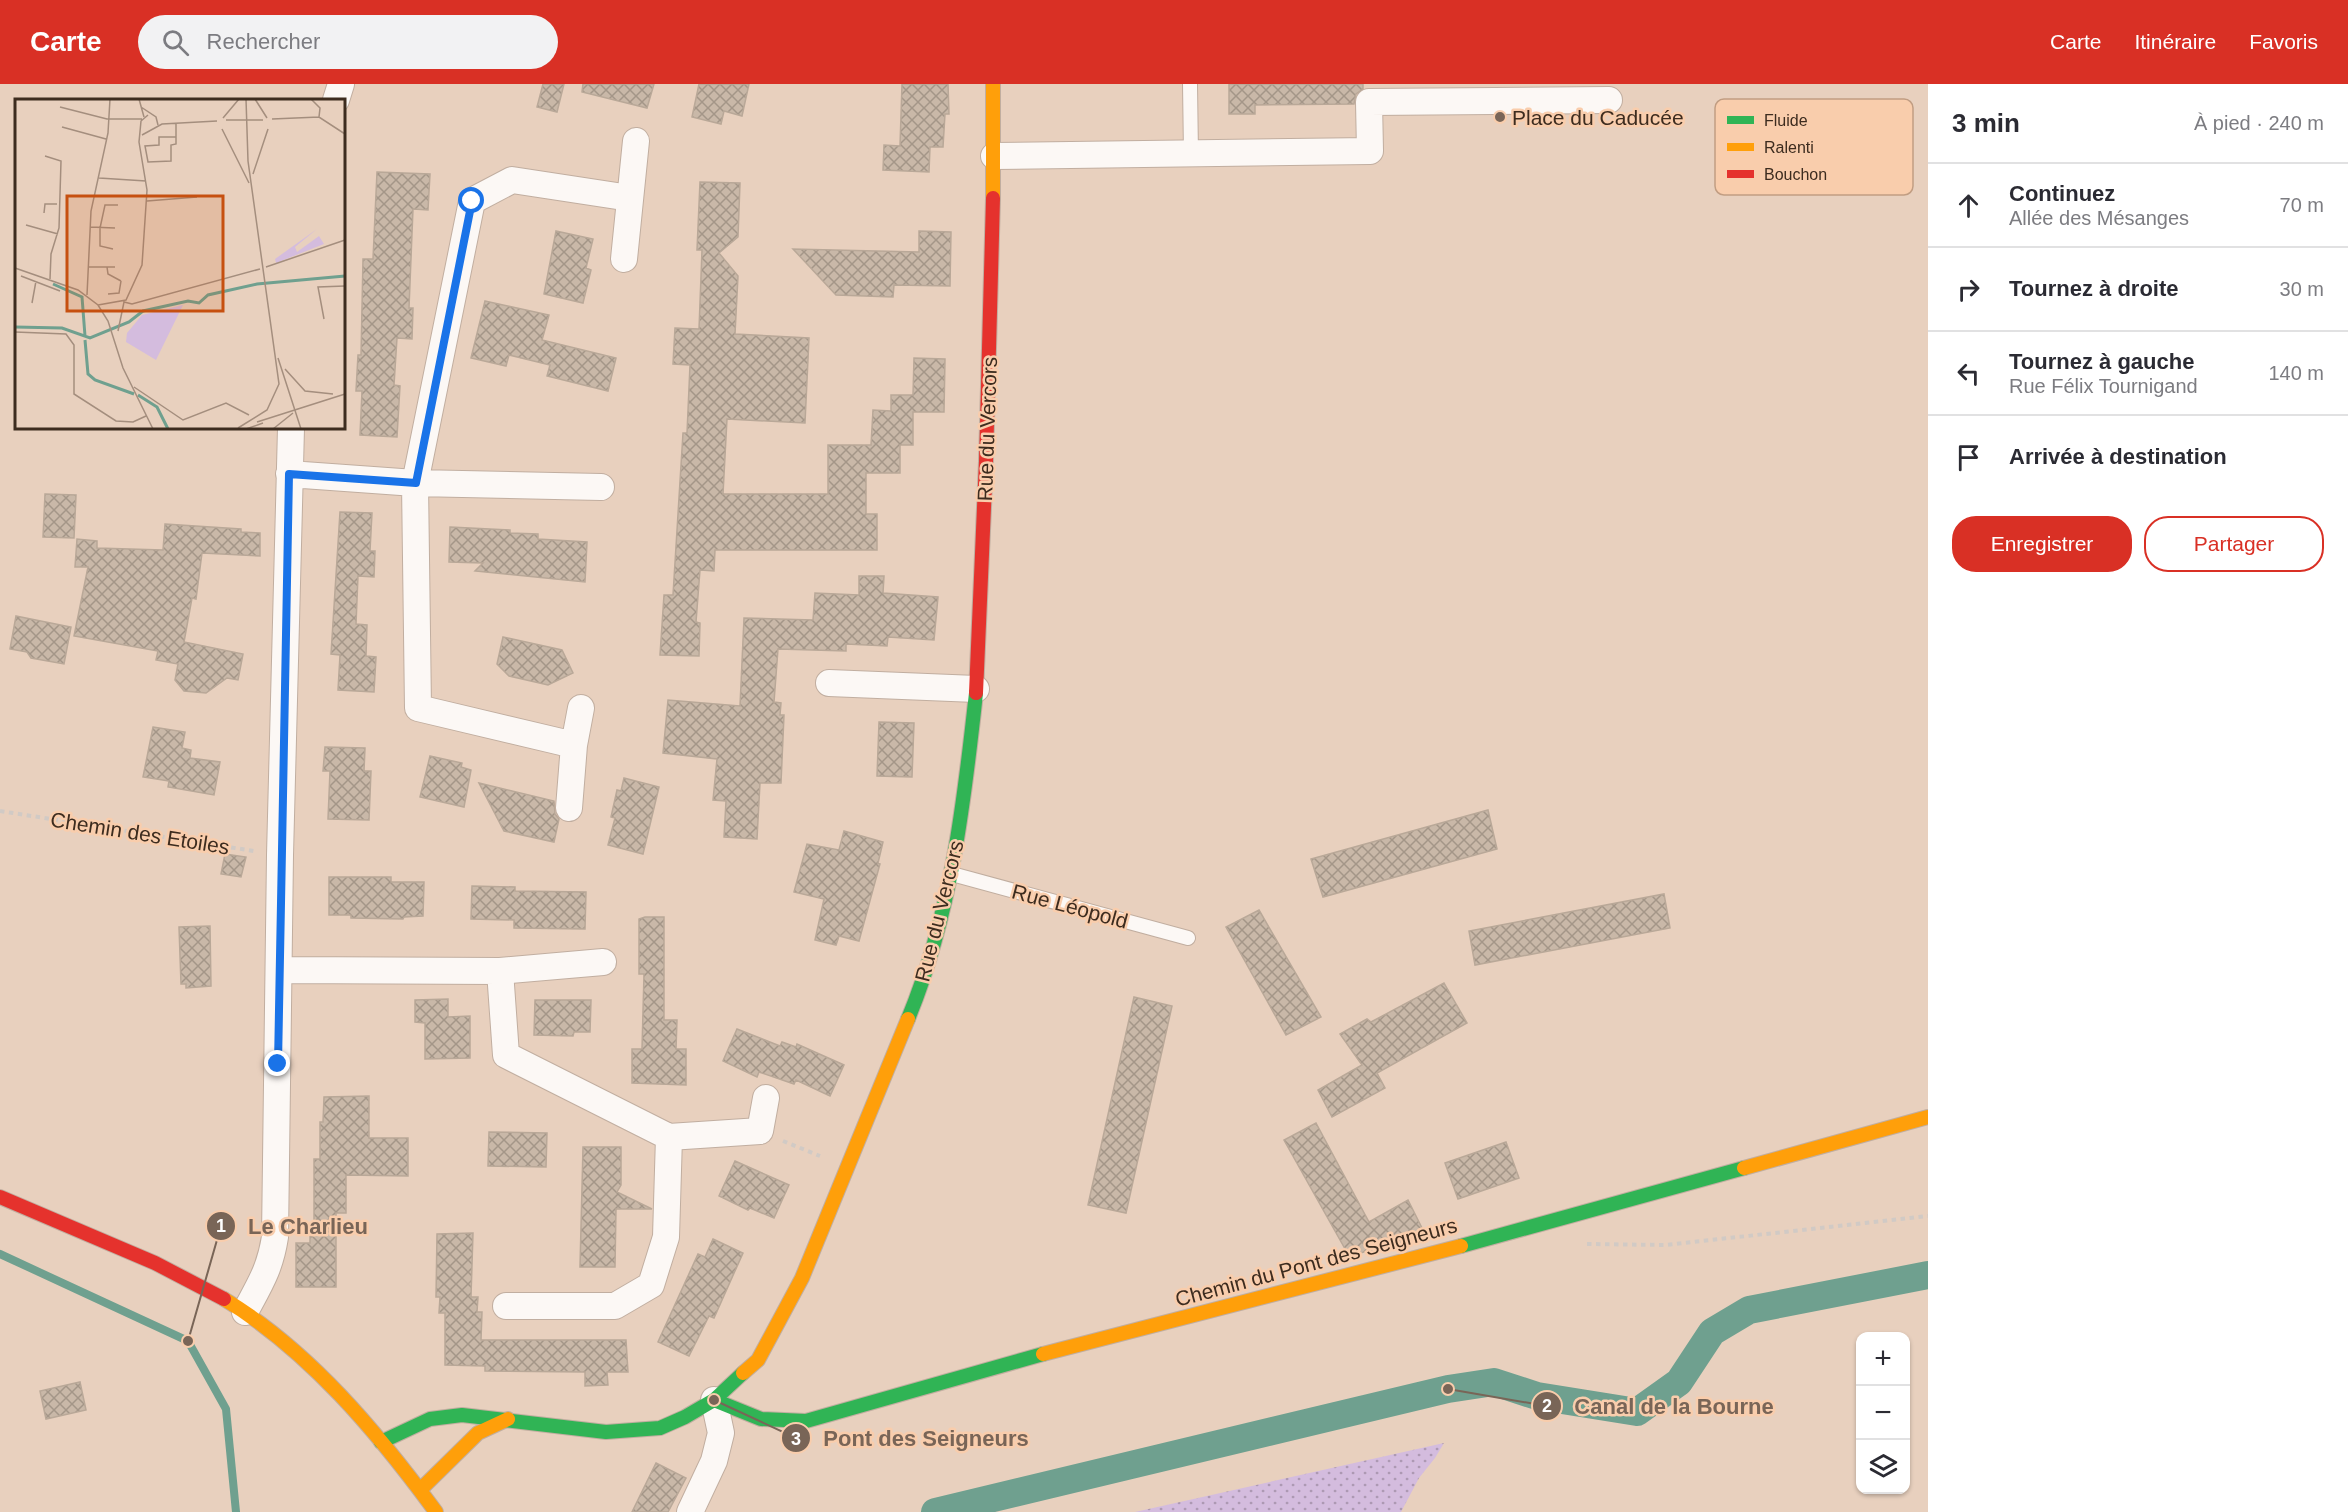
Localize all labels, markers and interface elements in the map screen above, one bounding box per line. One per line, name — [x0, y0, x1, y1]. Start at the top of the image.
search box — [138, 15, 558, 69]
text: Carte — [30, 26, 102, 57]
icon: search — [159, 26, 192, 59]
text: Rechercher — [207, 29, 320, 54]
text: Carte — [2050, 30, 2101, 53]
text: Itinéraire — [2134, 30, 2216, 53]
text: Favoris — [2249, 30, 2318, 53]
inset map — [15, 99, 345, 429]
legend — [1715, 99, 1913, 195]
place label: Place du Caducée — [1512, 106, 1684, 129]
text: 3 min — [1952, 108, 2020, 138]
marker: Place du Caducée — [1493, 110, 1507, 124]
text: Fluide — [1764, 112, 1808, 129]
text: À pied · 240 m — [2194, 112, 2324, 134]
text: Ralenti — [1764, 139, 1814, 156]
text: Bouchon — [1764, 166, 1827, 183]
text: Continuez — [2009, 181, 2115, 206]
route start — [458, 187, 484, 213]
icon: ahead — [1952, 189, 1985, 222]
text: 70 m — [2280, 194, 2324, 216]
text: Allée des Mésanges — [2009, 207, 2189, 229]
icon: right — [1952, 273, 1985, 306]
text: Tournez à droite — [2009, 276, 2179, 301]
text: 30 m — [2280, 278, 2324, 300]
text: Tournez à gauche — [2009, 349, 2194, 374]
street label: Rue du Vercors — [973, 356, 1001, 502]
icon: left — [1952, 357, 1985, 390]
text: 140 m — [2268, 362, 2324, 384]
text: Rue Félix Tournigand — [2009, 375, 2198, 397]
icon: arrive — [1952, 441, 1985, 474]
text: Arrivée à destination — [2009, 444, 2227, 469]
button: Enregistrer — [1952, 516, 2132, 572]
button: Partager — [2144, 516, 2324, 572]
street label: Chemin des Etoiles — [49, 807, 231, 859]
street label: Rue du Vercors — [910, 838, 968, 984]
street label: Rue Léopold — [1009, 879, 1131, 933]
route end — [264, 1050, 290, 1076]
callout: Le Charlieu — [206, 1206, 380, 1246]
street label: Chemin du Pont des Seigneurs — [1173, 1213, 1459, 1311]
text: Le Charlieu — [248, 1214, 368, 1239]
text: 1 — [216, 1216, 226, 1236]
map controls — [1856, 1332, 1910, 1494]
button: + — [1856, 1332, 1910, 1386]
callout: Canal de la Bourne — [1532, 1386, 1786, 1426]
button: − — [1856, 1386, 1910, 1440]
text: Canal de la Bourne — [1574, 1394, 1774, 1419]
text: 2 — [1542, 1396, 1552, 1416]
callout: Pont des Seigneurs — [781, 1418, 1040, 1458]
text: Pont des Seigneurs — [823, 1426, 1029, 1451]
text: 3 — [791, 1429, 801, 1449]
button: layers — [1856, 1440, 1910, 1494]

